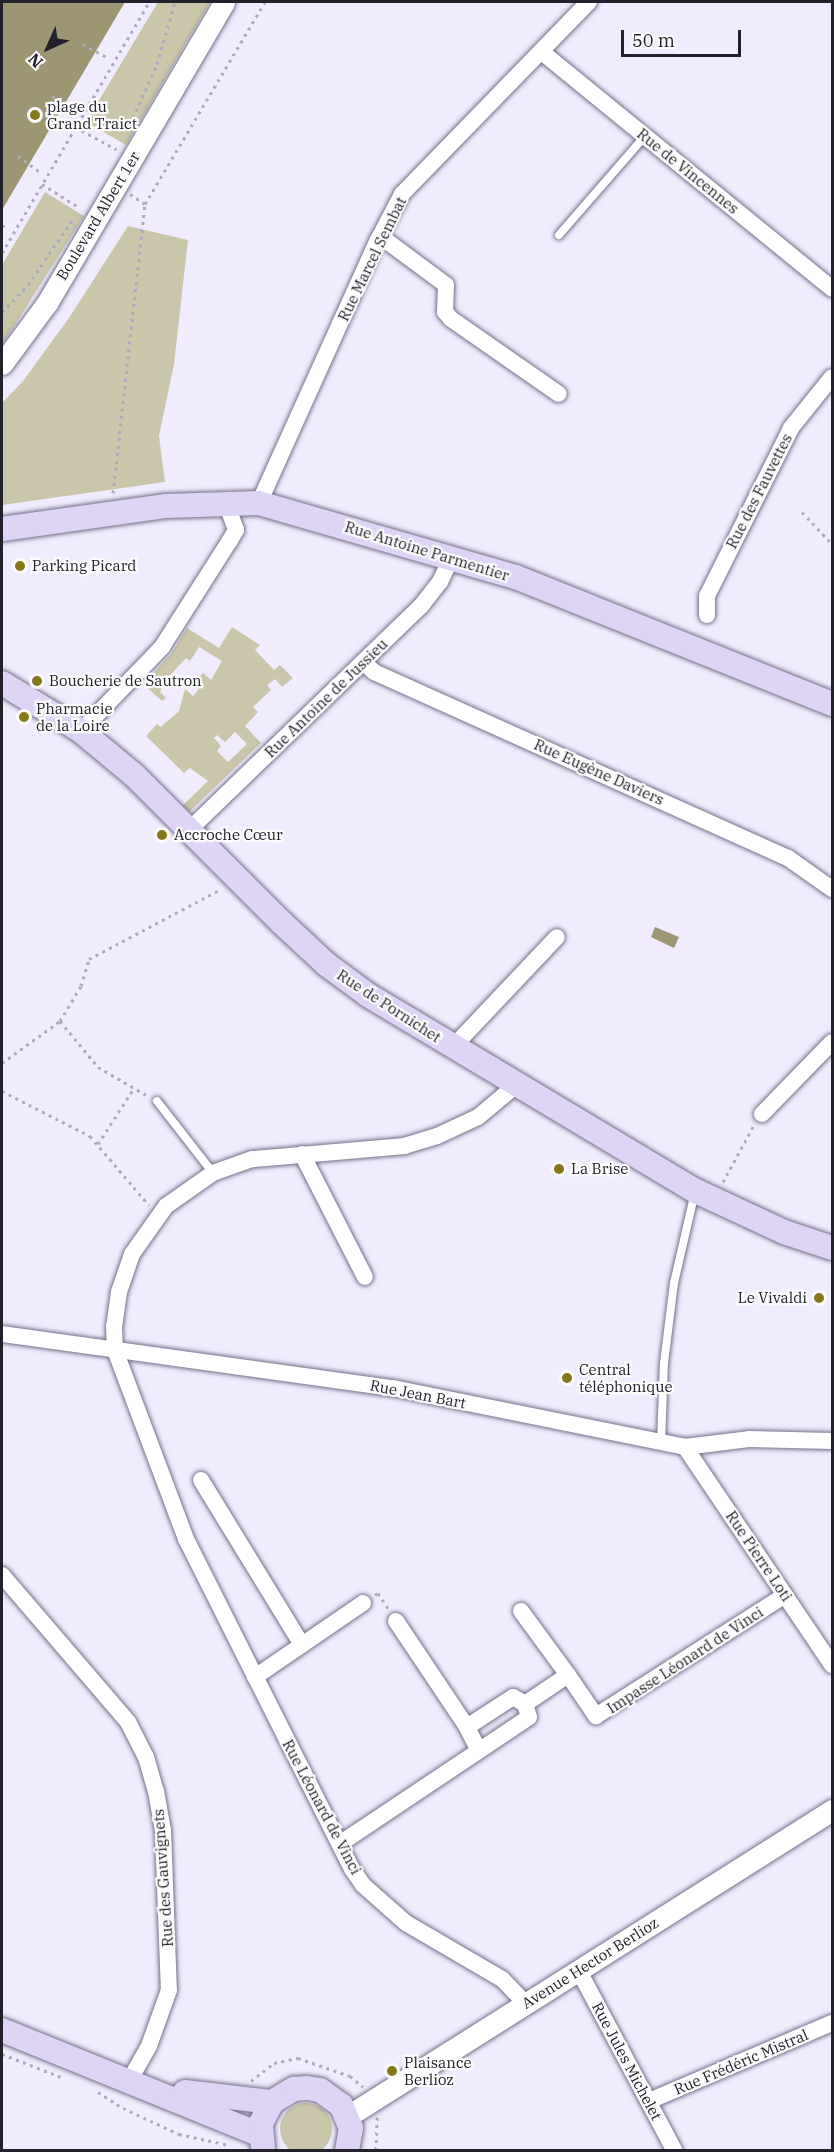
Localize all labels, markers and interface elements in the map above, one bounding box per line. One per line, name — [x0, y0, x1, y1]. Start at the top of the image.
north arrow — [18, 18, 78, 78]
scale bar — [624, 18, 744, 56]
text: 50 m — [632, 29, 675, 52]
text: N — [24, 49, 47, 72]
place label: plage du Grand Traict — [47, 97, 137, 132]
marker: plage du Grand Traict — [28, 108, 42, 122]
street label: Rue de Vincennes — [634, 124, 742, 218]
street label: Boulevard Albert 1er — [53, 149, 143, 283]
street label: Rue Marcel Sembat — [334, 194, 410, 324]
street label: Rue des Fauvettes — [722, 430, 796, 552]
street label: Rue Antoine Parmentier — [343, 517, 511, 585]
place label: Parking Picard — [32, 557, 136, 575]
marker: Parking Picard — [13, 559, 27, 573]
street label: Rue Antoine de Jussieu — [261, 635, 391, 761]
place label: Boucherie de Sautron — [49, 672, 202, 690]
marker: Boucherie de Sautron — [30, 674, 44, 688]
place label: Pharmacie de la Loire — [36, 699, 113, 734]
marker: Pharmacie de la Loire — [17, 710, 31, 724]
street label: Rue Eugène Daviers — [531, 735, 667, 809]
place label: Accroche Cœur — [174, 826, 283, 844]
marker: Accroche Cœur — [155, 828, 169, 842]
street label: Rue de Pornichet — [334, 966, 444, 1046]
place label: La Brise — [571, 1160, 628, 1178]
marker: La Brise — [552, 1162, 566, 1176]
place label: Le Vivaldi — [738, 1289, 807, 1307]
marker: Le Vivaldi — [812, 1291, 826, 1305]
place label: Central téléphonique — [579, 1360, 672, 1395]
marker: Central téléphonique — [560, 1371, 574, 1385]
street label: Rue Jean Bart — [369, 1376, 467, 1412]
street label: Rue Pierre Loti — [722, 1507, 796, 1605]
street label: Impasse Léonard de Vinci — [604, 1603, 766, 1717]
street label: Rue Léonard de Vinci — [279, 1736, 365, 1878]
street label: Rue des Gauvignets — [149, 1808, 177, 1948]
street label: Avenue Hector Berlioz — [518, 1914, 662, 2012]
street label: Rue Jules Michelet — [588, 1999, 666, 2123]
street label: Rue Frédéric Mistral — [671, 2026, 811, 2098]
place label: Plaisance Berlioz — [404, 2053, 472, 2088]
marker: Plaisance Berlioz — [385, 2064, 399, 2078]

